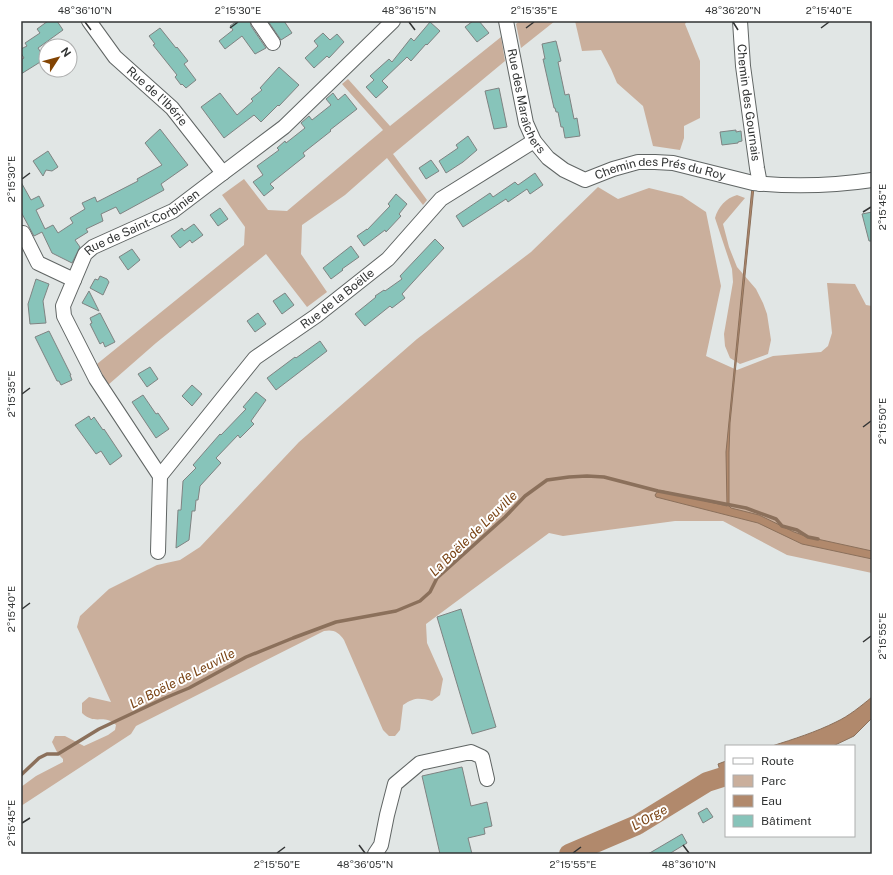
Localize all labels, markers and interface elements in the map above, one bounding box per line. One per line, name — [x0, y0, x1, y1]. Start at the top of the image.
text: 48°36'10"N — [58, 4, 112, 16]
text: 2°15'30"E — [215, 4, 261, 16]
text: 48°36'15"N — [382, 4, 436, 16]
text: 2°15'35"E — [511, 4, 557, 16]
text: 48°36'20"N — [705, 4, 761, 16]
text: 2°15'40"E — [806, 4, 852, 16]
north arrow — [38, 38, 78, 78]
street label: Chemin des Gournais — [735, 43, 763, 162]
text: N — [59, 45, 73, 59]
street label: Rue des Maraîchers — [505, 47, 548, 156]
street label: Rue de l'Ibérie — [124, 64, 190, 129]
text: Chemin des Prés du Roy — [593, 155, 728, 183]
text: 2°15'30"E — [5, 156, 17, 202]
street label: Chemin des Prés du Roy — [594, 171, 728, 185]
text: 2°15'45"E — [876, 184, 888, 230]
street label: Rue de Saint-Corbinien — [81, 186, 202, 258]
street label: Rue de la Boëlle — [298, 265, 377, 332]
text: 2°15'35"E — [5, 371, 17, 417]
text: 2°15'50"E — [876, 398, 888, 444]
water label: La Boële de Leuville — [426, 488, 520, 579]
text: 2°15'40"E — [5, 586, 17, 632]
text: 2°15'55"E — [876, 613, 888, 659]
water label: La Boële de Leuville — [127, 645, 237, 711]
legend — [725, 745, 855, 837]
text: Route — [761, 754, 794, 768]
text: Parc — [761, 774, 786, 788]
text: Eau — [761, 794, 782, 808]
text: 2°15'45"E — [5, 800, 17, 846]
water label: L'Orge — [629, 801, 670, 833]
text: Bâtiment — [761, 814, 812, 828]
text: 2°15'50"E — [254, 858, 300, 870]
text: 48°36'05"N — [337, 858, 393, 870]
text: 2°15'55"E — [550, 858, 596, 870]
text: 48°36'10"N — [662, 858, 716, 870]

